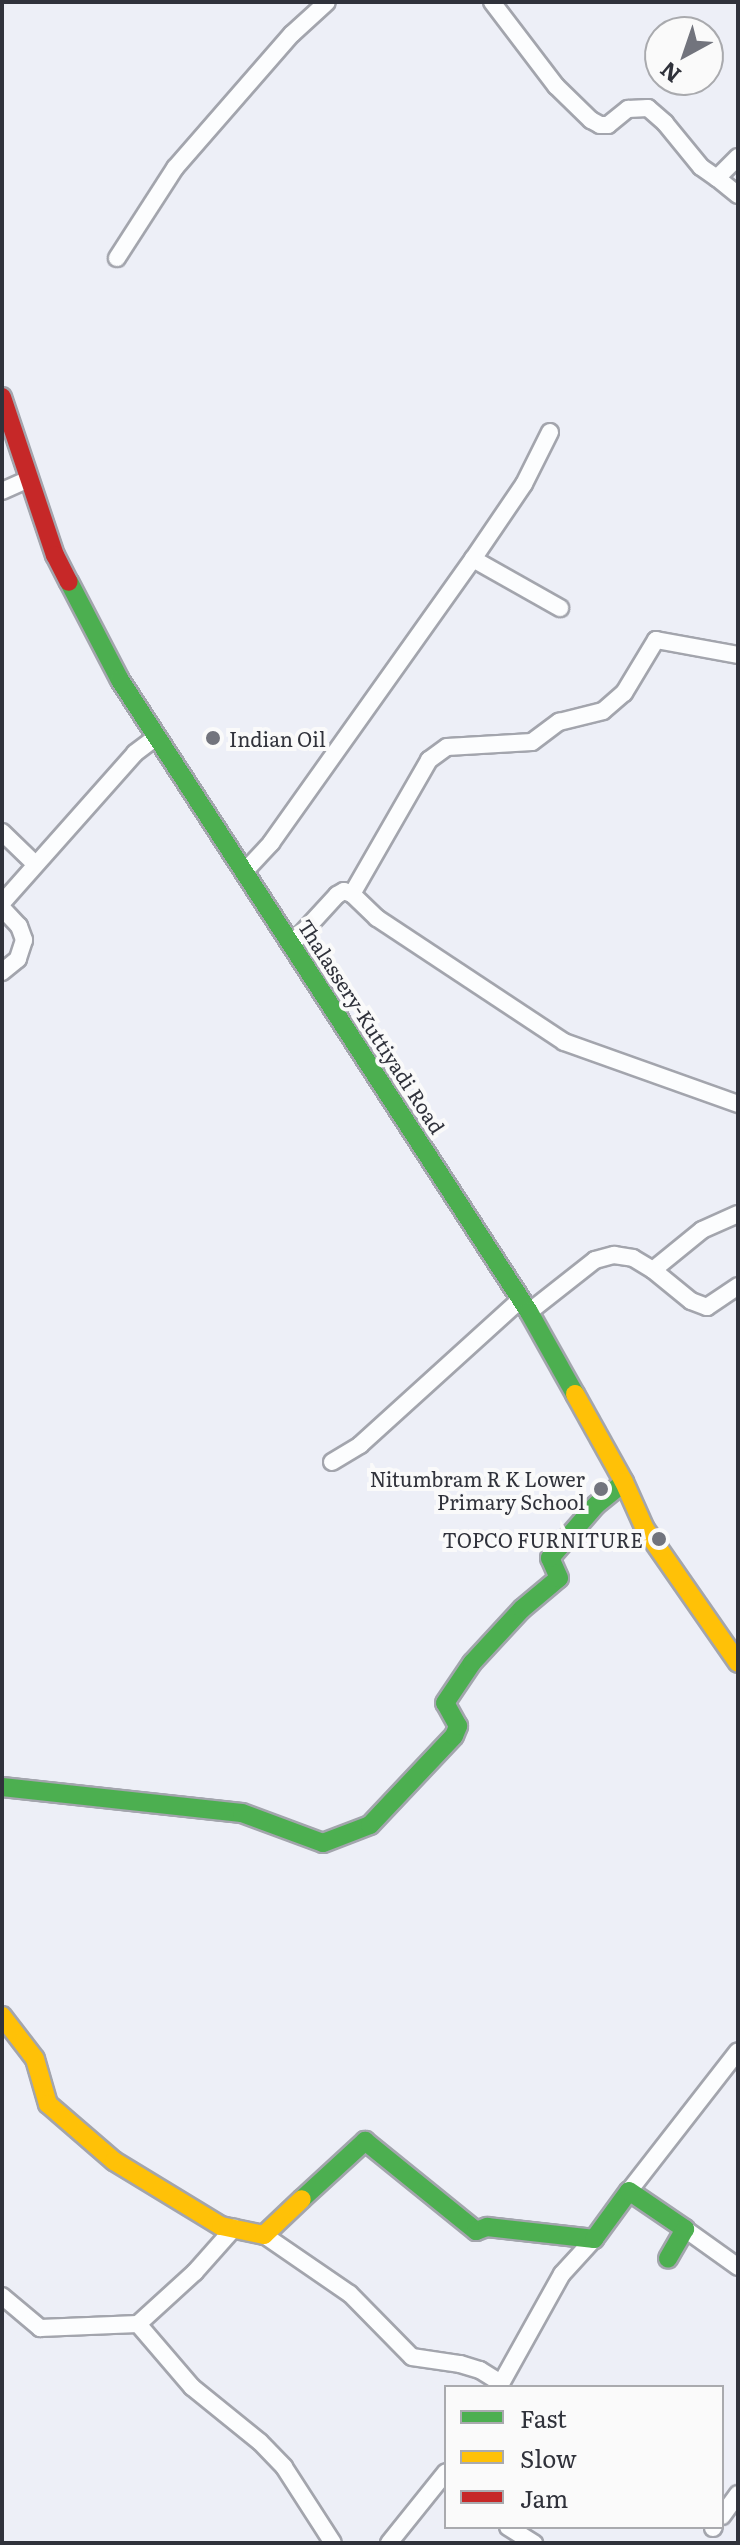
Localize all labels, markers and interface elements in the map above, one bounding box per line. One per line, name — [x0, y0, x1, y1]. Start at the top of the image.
north arrow — [644, 16, 724, 96]
text: N — [652, 55, 687, 92]
place label: Indian Oil — [229, 726, 326, 750]
marker: Indian Oil — [204, 729, 222, 747]
street label: Thalassery-Kuttiyadi Road — [294, 914, 450, 1138]
place label: Nitumbram R K Lower Primary School — [370, 1466, 585, 1513]
marker: Nitumbram R K Lower Primary School — [592, 1480, 610, 1498]
place label: TOPCO FURNITURE — [442, 1527, 643, 1551]
marker: TOPCO FURNITURE — [650, 1530, 668, 1548]
legend — [444, 2385, 724, 2529]
text: Fast — [520, 2400, 567, 2435]
text: Slow — [520, 2440, 577, 2475]
text: Jam — [520, 2480, 568, 2515]

